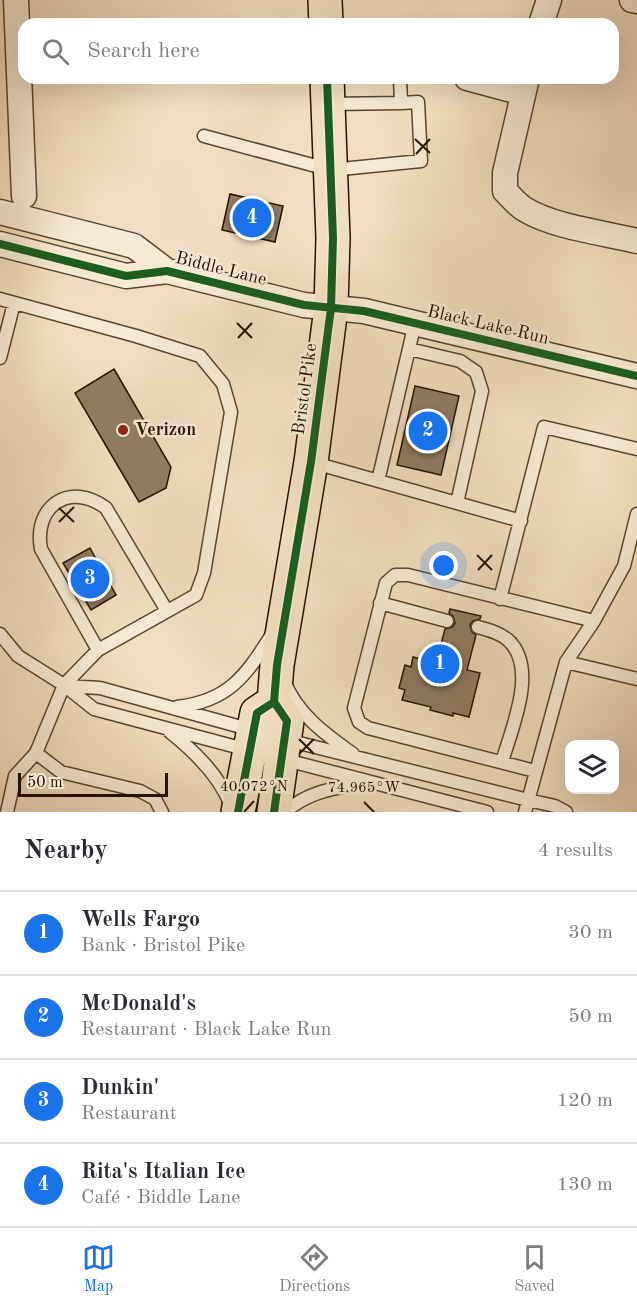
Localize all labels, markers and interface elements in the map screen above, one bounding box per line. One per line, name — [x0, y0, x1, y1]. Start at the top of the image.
search box — [18, 18, 619, 84]
icon: search — [39, 35, 72, 68]
text: Search here — [87, 40, 200, 62]
pin: 4 — [232, 196, 272, 240]
street label: Biddle Lane — [174, 249, 268, 289]
street label: Black Lake Run — [425, 302, 551, 348]
street label: Bristol Pike — [290, 342, 320, 436]
pin: 2 — [408, 408, 448, 454]
place label: Verizon — [135, 421, 196, 439]
marker: Verizon — [116, 423, 130, 437]
your location — [429, 551, 458, 580]
pin: 3 — [70, 556, 110, 602]
pin: 1 — [420, 642, 460, 686]
map controls — [565, 740, 619, 794]
button: layers — [565, 740, 619, 794]
scale bar — [18, 770, 168, 798]
text: 50 m — [27, 775, 63, 791]
text: 40.072°N — [220, 780, 288, 795]
text: 74.965°W — [328, 781, 400, 796]
text: Nearby — [24, 838, 108, 864]
text: 4 results — [538, 841, 613, 861]
text: Wells Fargo — [81, 909, 200, 931]
text: 1 — [38, 923, 49, 943]
text: 30 m — [568, 923, 613, 943]
text: Bank · Bristol Pike — [81, 936, 245, 956]
text: McDonald's — [81, 993, 196, 1015]
text: 2 — [38, 1007, 49, 1027]
text: 50 m — [568, 1007, 613, 1027]
text: Restaurant · Black Lake Run — [81, 1020, 332, 1040]
text: Dunkin' — [81, 1077, 159, 1099]
text: 3 — [38, 1091, 49, 1111]
text: 120 m — [557, 1091, 613, 1111]
text: Restaurant — [81, 1104, 177, 1124]
text: Rita's Italian Ice — [81, 1161, 246, 1183]
text: 4 — [38, 1175, 49, 1195]
text: 130 m — [557, 1175, 613, 1195]
text: Café · Biddle Lane — [81, 1188, 240, 1208]
tab: Map — [82, 1241, 115, 1297]
tab: Directions — [279, 1241, 350, 1297]
tab: Saved — [514, 1241, 555, 1297]

